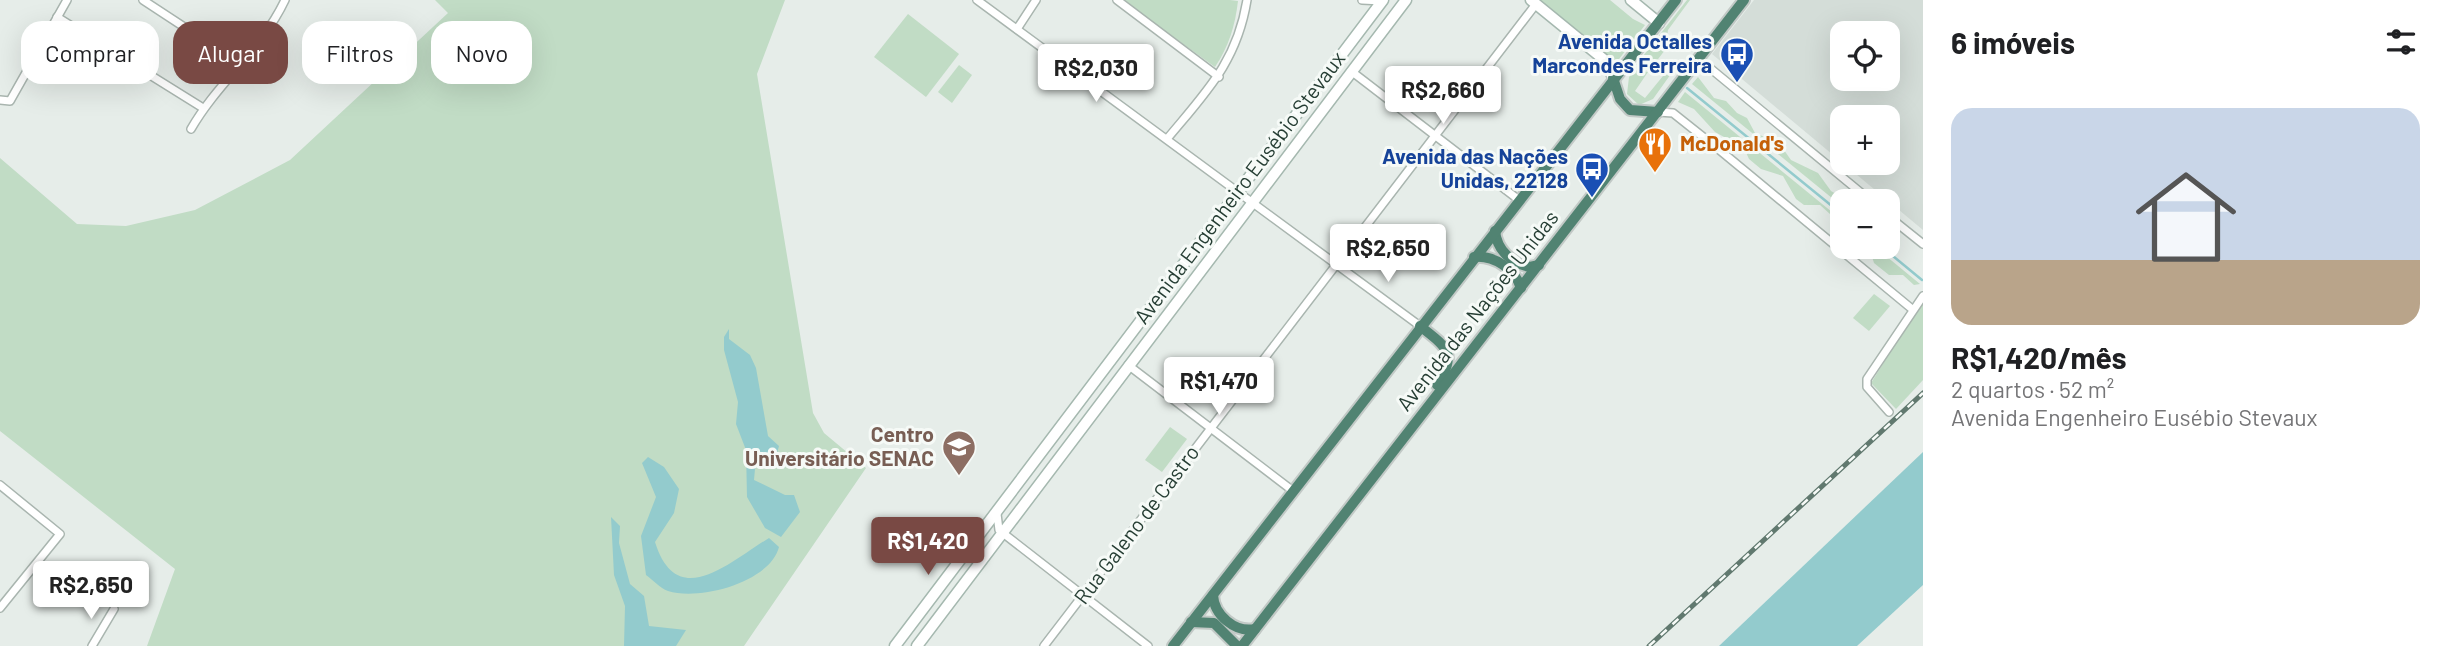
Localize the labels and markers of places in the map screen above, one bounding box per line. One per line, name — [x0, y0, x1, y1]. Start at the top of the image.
place label: Avenida Octalles Marcondes Ferreira — [1532, 28, 1712, 77]
bus stop icon: Avenida Octalles Marcondes Ferreira — [1718, 35, 1756, 84]
pin: R$2,030 — [1031, 44, 1161, 104]
pin: R$2,660 — [1378, 66, 1508, 126]
restaurant icon: McDonald's — [1636, 125, 1674, 174]
place label: McDonald's — [1680, 130, 1784, 155]
place label: Avenida das Nações Unidas, 22128 — [1382, 143, 1568, 192]
bus stop icon: Avenida das Nações Unidas, 22128 — [1573, 150, 1611, 199]
pin: R$2,650 — [1323, 224, 1453, 284]
pin: R$1,470 — [1154, 358, 1284, 417]
place label: Centro Universitário SENAC — [745, 421, 934, 470]
school or university icon: Centro Universitário SENAC — [940, 428, 978, 477]
pin: R$1,420 — [863, 518, 993, 577]
pin: R$2,650 — [26, 562, 156, 621]

